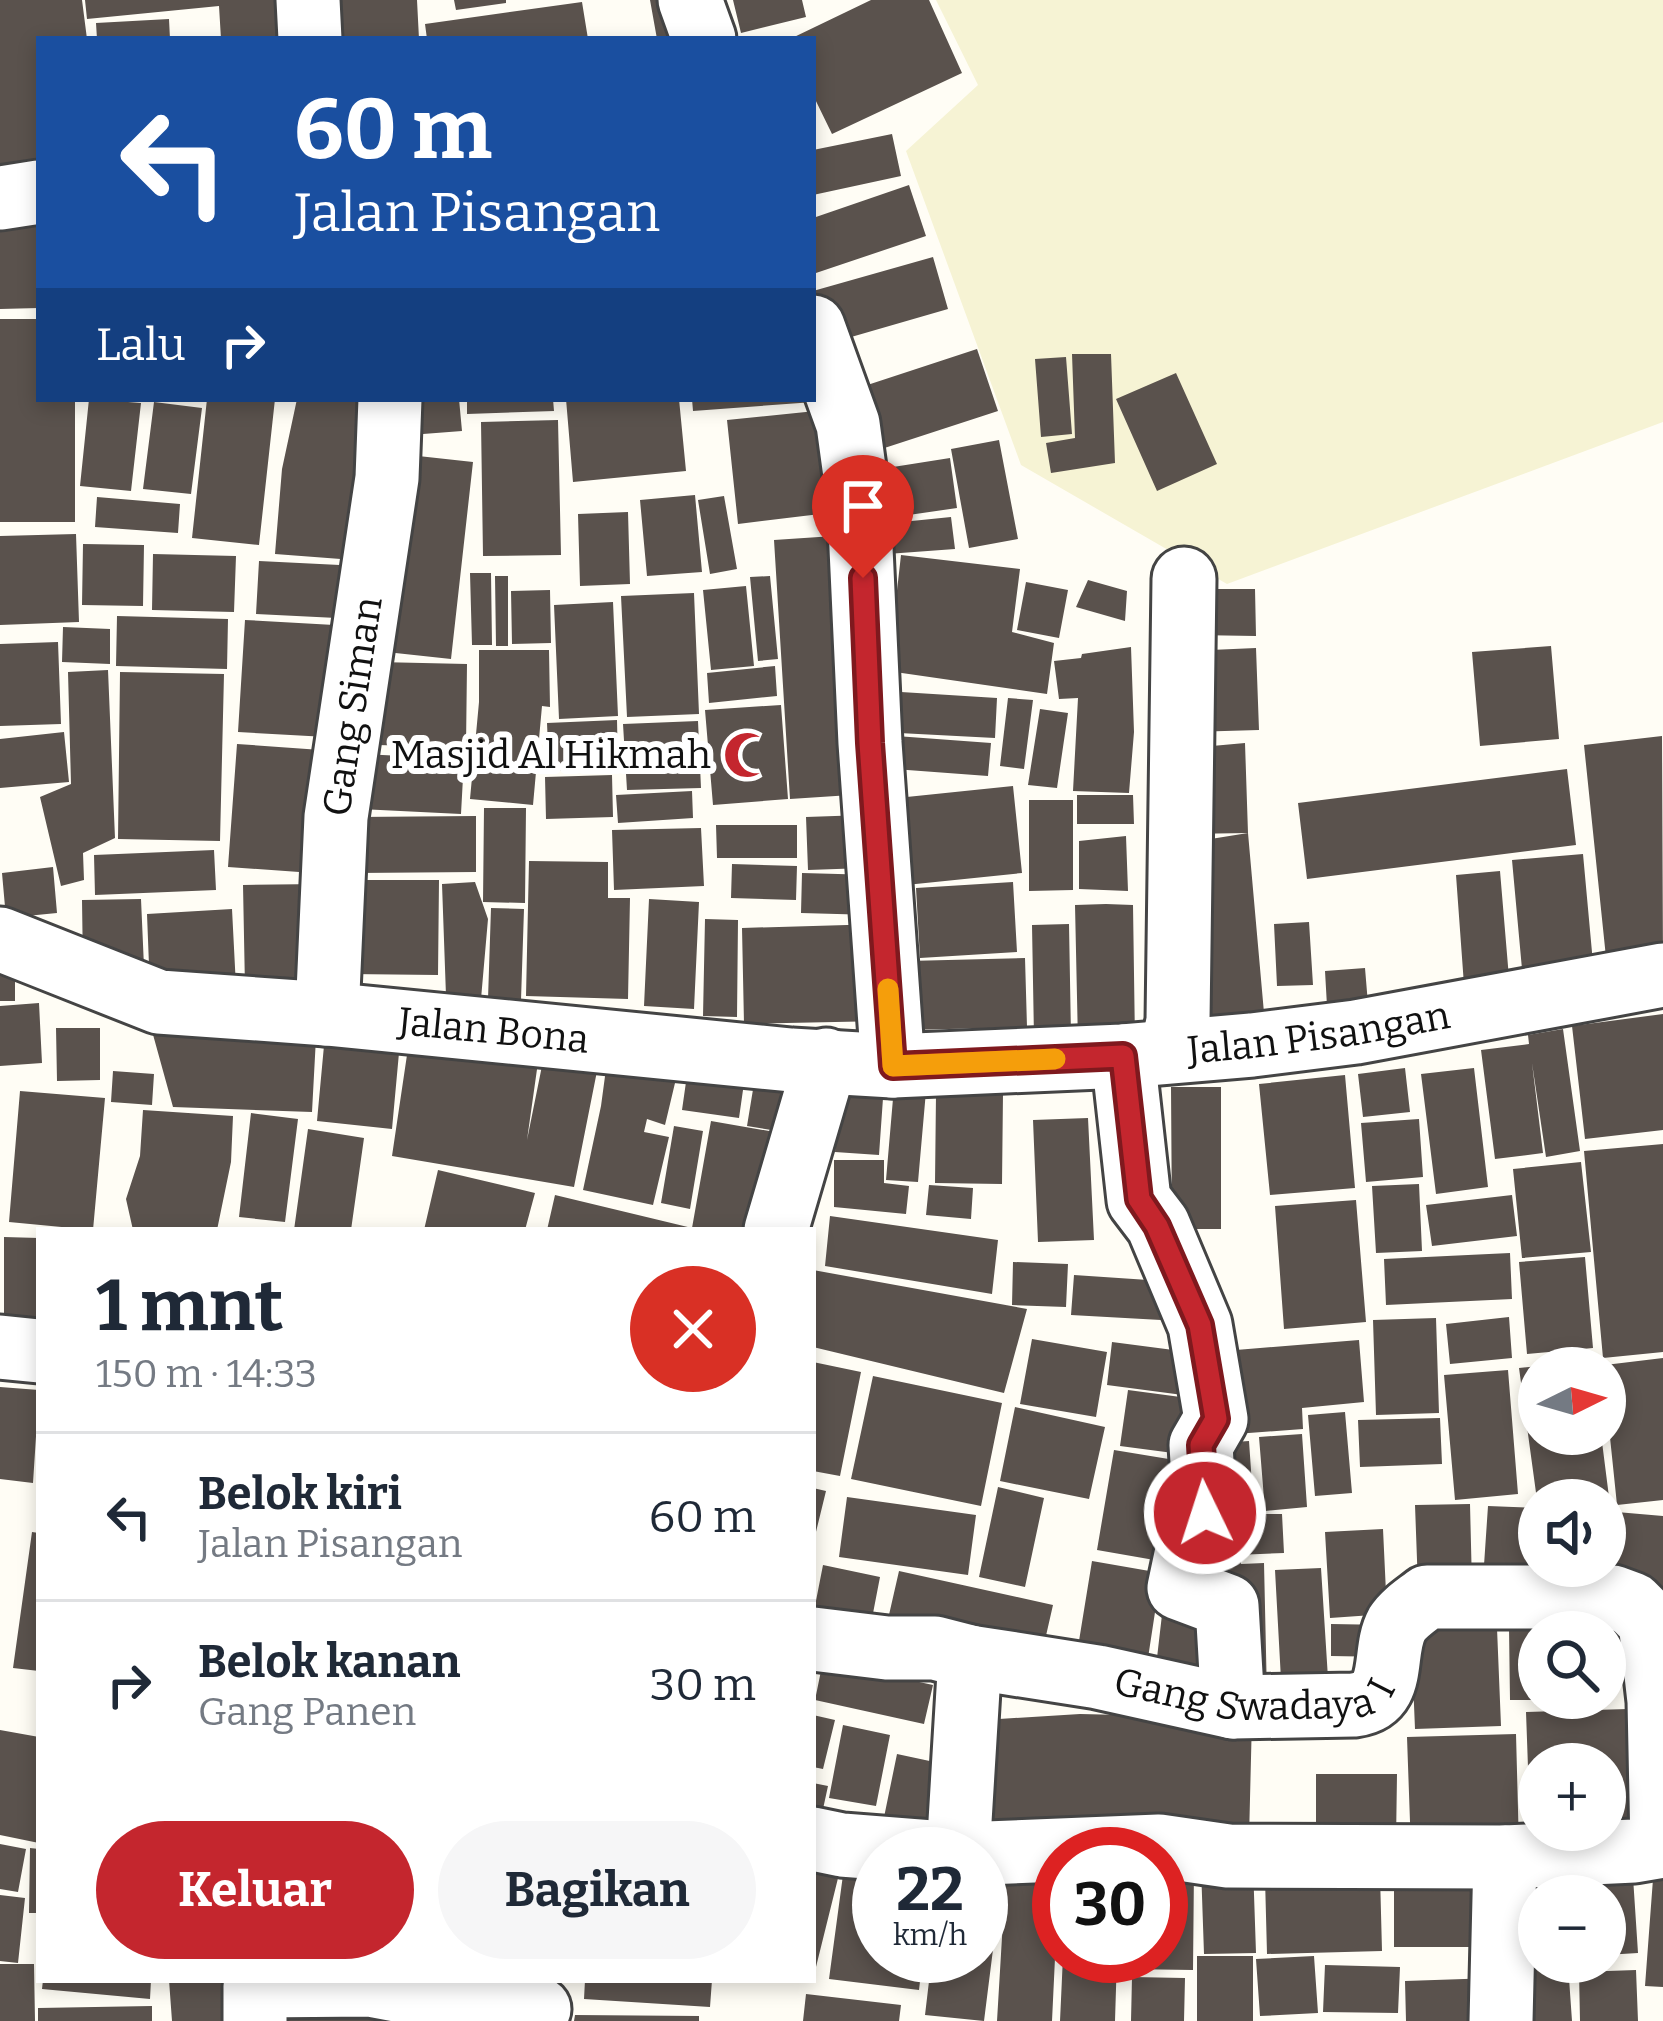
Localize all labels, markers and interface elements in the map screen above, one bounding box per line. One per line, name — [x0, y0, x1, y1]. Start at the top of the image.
text: 60 m — [294, 79, 492, 180]
icon: left — [96, 84, 252, 240]
text: Jalan Pisangan — [294, 181, 660, 245]
icon: right — [210, 312, 276, 378]
text: Lalu — [96, 318, 186, 372]
pin — [812, 455, 914, 578]
icon: arrive — [830, 473, 896, 539]
street label: Gang Siman — [313, 593, 392, 819]
mosque icon: Masjid Al Hikmah — [722, 730, 772, 780]
place label: Masjid Al Hikmah — [391, 732, 711, 778]
street label: Jalan Pisangan — [1184, 992, 1454, 1074]
street label: Jalan Bona — [395, 998, 591, 1063]
text: 1 mnt — [96, 1263, 284, 1349]
button: close — [630, 1266, 756, 1392]
north arrow — [1518, 1347, 1626, 1455]
map controls — [1518, 1347, 1626, 1983]
text: 150 m · 14:33 — [96, 1351, 317, 1397]
position arrow — [1142, 1450, 1268, 1576]
text: Belok kiri — [198, 1467, 402, 1521]
button: sound — [1518, 1479, 1626, 1587]
icon: left — [96, 1484, 162, 1550]
text: 60 m — [649, 1490, 756, 1544]
text: Jalan Pisangan — [198, 1521, 462, 1567]
button: search — [1518, 1611, 1626, 1719]
text: Belok kanan — [198, 1635, 461, 1689]
icon: right — [96, 1652, 162, 1718]
text: 30 m — [650, 1658, 756, 1712]
street label: Gang Swadaya I — [1110, 1658, 1405, 1730]
text: Gang Panen — [198, 1689, 416, 1735]
button: + — [1518, 1743, 1626, 1851]
button: Keluar — [96, 1821, 414, 1959]
button: Bagikan — [438, 1821, 756, 1959]
speed limit sign: 30 — [1032, 1827, 1188, 1983]
text: 22 — [896, 1854, 964, 1926]
button: − — [1518, 1875, 1626, 1983]
text: km/h — [893, 1917, 967, 1953]

